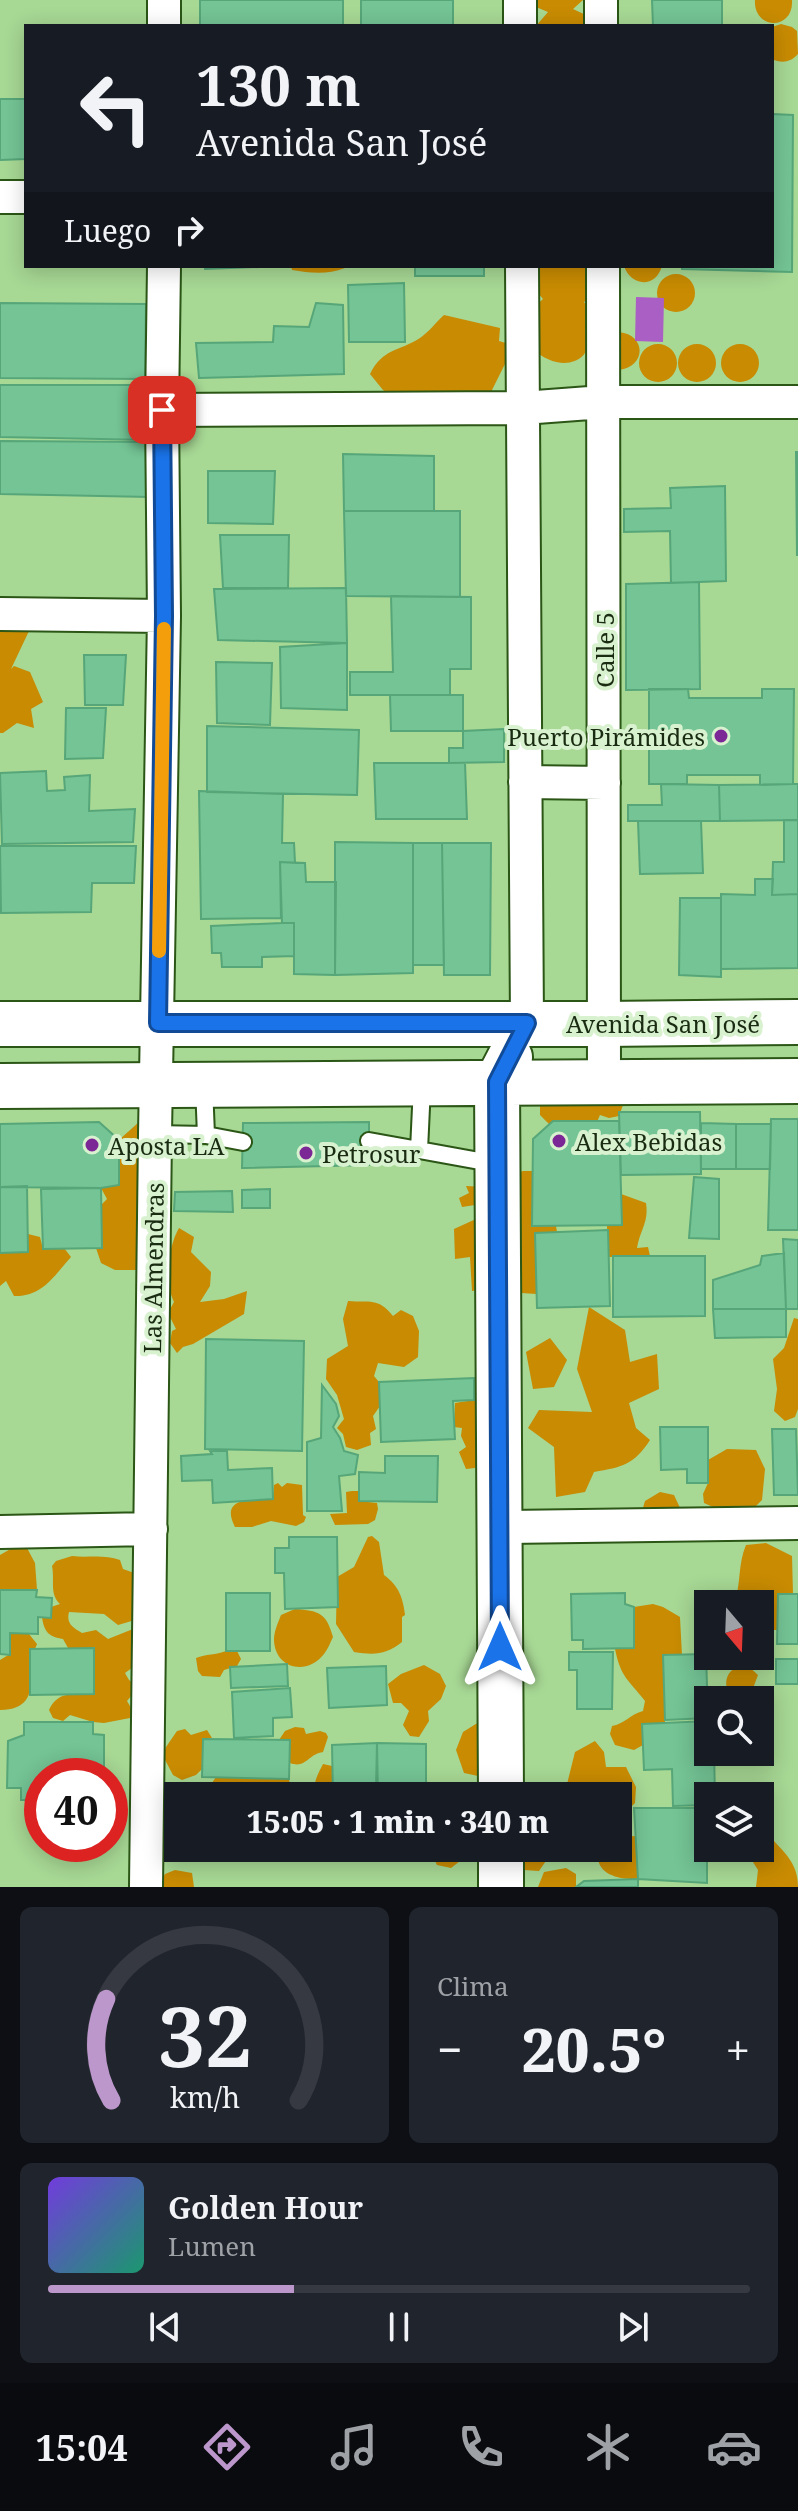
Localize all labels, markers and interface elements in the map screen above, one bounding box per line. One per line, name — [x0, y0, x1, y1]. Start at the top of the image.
text: 130 m — [196, 46, 361, 122]
icon: left — [64, 56, 168, 160]
text: Avenida San José — [196, 118, 487, 167]
icon: right — [167, 208, 211, 252]
text: Luego — [64, 210, 151, 251]
pin — [128, 376, 196, 444]
icon: arrive — [140, 388, 184, 432]
street label: Calle 5 — [588, 612, 621, 688]
place label: Puerto Pirámides — [507, 720, 705, 753]
marker: Puerto Pirámides — [712, 727, 730, 745]
street label: Avenida San José — [566, 1007, 760, 1040]
place label: Alex Bebidas — [575, 1125, 722, 1158]
place label: Aposta LA — [108, 1129, 224, 1162]
marker: Alex Bebidas — [550, 1132, 568, 1150]
marker: Aposta LA — [83, 1136, 101, 1154]
place label: Petrosur — [322, 1137, 420, 1170]
marker: Petrosur — [297, 1144, 315, 1162]
street label: Las Almendras — [135, 1182, 171, 1354]
north arrow — [694, 1590, 774, 1670]
map controls — [694, 1590, 774, 1862]
position arrow — [458, 1605, 542, 1689]
button: search — [694, 1686, 774, 1766]
speed limit sign: 40 — [24, 1758, 128, 1862]
button: layers — [694, 1782, 774, 1862]
text: 15:05 · 1 min · 340 m — [247, 1801, 549, 1842]
text: Clima — [437, 1968, 509, 2004]
text: 32 — [157, 1978, 252, 2091]
text: 20.5° — [522, 2008, 666, 2090]
text: − — [437, 2019, 462, 2079]
text: + — [725, 2019, 750, 2079]
text: km/h — [169, 2077, 240, 2116]
text: Golden Hour — [168, 2187, 363, 2228]
text: Lumen — [168, 2228, 256, 2264]
icon: previous — [143, 2305, 187, 2349]
icon: pause — [377, 2305, 421, 2349]
icon: next — [611, 2305, 655, 2349]
icon: directions — [199, 2419, 255, 2475]
icon: music — [326, 2419, 382, 2475]
icon: phone — [453, 2419, 509, 2475]
icon: climate — [580, 2419, 636, 2475]
icon: car — [706, 2419, 762, 2475]
text: 15:04 — [35, 2423, 128, 2472]

